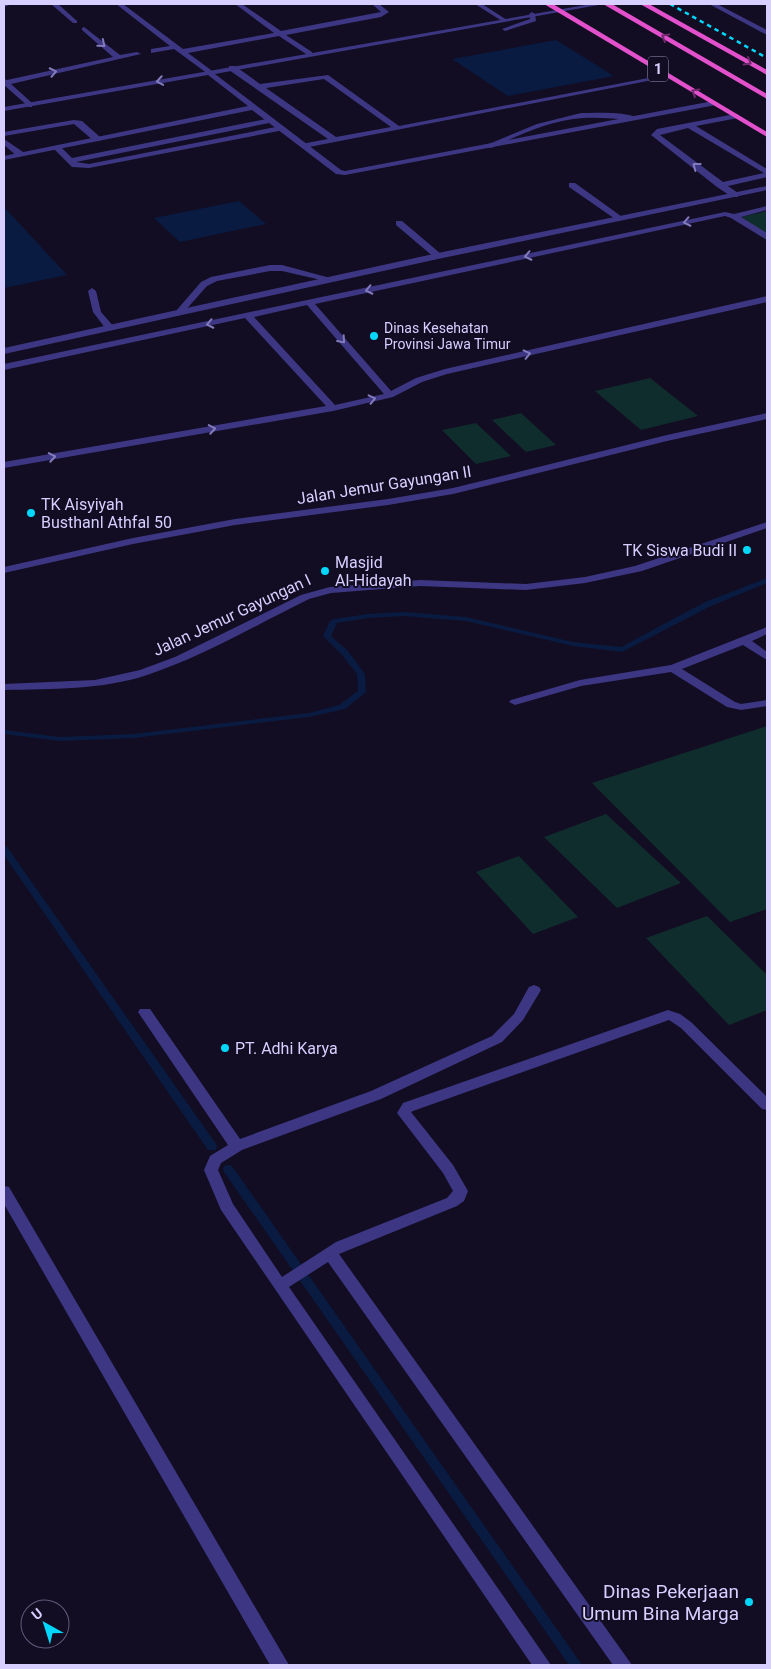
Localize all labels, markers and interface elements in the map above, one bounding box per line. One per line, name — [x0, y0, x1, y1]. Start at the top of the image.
one-way arrow — [661, 34, 670, 44]
one-way arrow — [96, 38, 105, 46]
road number: 1 — [648, 56, 668, 82]
one-way arrow — [742, 56, 751, 66]
one-way arrow — [48, 67, 57, 78]
one-way arrow — [156, 75, 165, 85]
one-way arrow — [692, 89, 701, 99]
one-way arrow — [692, 163, 702, 172]
one-way arrow — [682, 216, 691, 227]
one-way arrow — [523, 250, 532, 261]
one-way arrow — [365, 284, 373, 295]
one-way arrow — [206, 318, 215, 329]
place label: Dinas Kesehatan Provinsi Jawa Timur — [384, 320, 511, 352]
marker: Dinas Kesehatan Provinsi Jawa Timur — [368, 330, 380, 342]
one-way arrow — [336, 334, 345, 343]
one-way arrow — [522, 349, 531, 360]
one-way arrow — [367, 394, 376, 405]
one-way arrow — [208, 424, 216, 435]
one-way arrow — [47, 452, 56, 462]
street label: Jalan Jemur Gayungan II — [295, 462, 473, 508]
place label: TK Aisyiyah Busthanl Athfal 50 — [41, 495, 172, 532]
marker: TK Aisyiyah Busthanl Athfal 50 — [25, 507, 37, 519]
place label: TK Siswa Budi II — [623, 541, 737, 560]
marker: TK Siswa Budi II — [741, 544, 753, 556]
place label: Masjid Al-Hidayah — [335, 553, 412, 590]
marker: Masjid Al-Hidayah — [319, 565, 331, 577]
street label: Jalan Jemur Gayungan I — [150, 570, 314, 660]
place label: PT. Adhi Karya — [235, 1039, 338, 1058]
marker: PT. Adhi Karya — [219, 1042, 231, 1054]
place label: Dinas Pekerjaan Umum Bina Marga — [582, 1580, 739, 1625]
marker: Dinas Pekerjaan Umum Bina Marga — [743, 1596, 755, 1608]
north arrow — [20, 1599, 70, 1649]
text: U — [28, 1605, 45, 1623]

